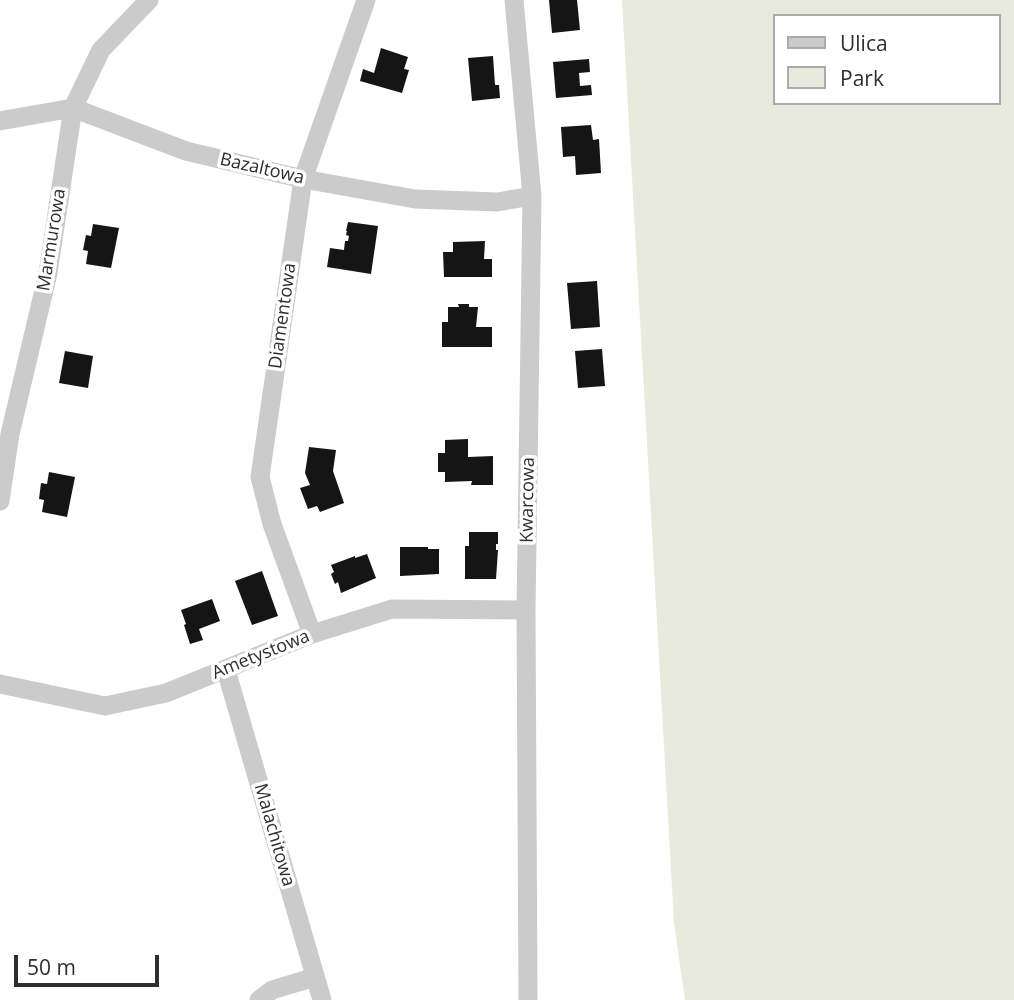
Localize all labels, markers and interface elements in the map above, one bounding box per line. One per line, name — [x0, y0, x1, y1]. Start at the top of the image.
legend — [772, 14, 1000, 105]
text: Ulica — [840, 29, 888, 57]
text: Park — [840, 64, 884, 92]
street label: Bazaltowa — [218, 149, 306, 189]
street label: Marmurowa — [33, 187, 71, 293]
street label: Diamentowa — [265, 262, 301, 370]
street label: Kwarcowa — [516, 457, 540, 543]
street label: Ametystowa — [209, 626, 313, 684]
street label: Malachitowa — [249, 781, 299, 889]
scale bar — [18, 940, 163, 984]
text: 50 m — [27, 953, 76, 981]

